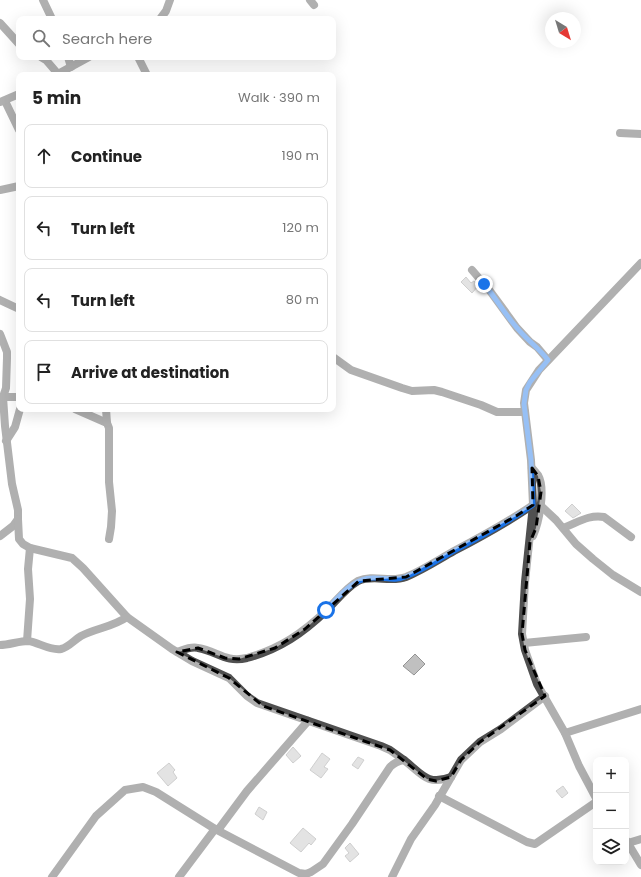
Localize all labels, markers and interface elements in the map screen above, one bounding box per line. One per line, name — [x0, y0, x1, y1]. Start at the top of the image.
north arrow — [545, 12, 581, 48]
search box — [16, 16, 336, 60]
icon: search — [30, 27, 52, 49]
text: Search here — [62, 28, 152, 49]
text: 5 min — [32, 86, 81, 110]
text: Walk · 390 m — [238, 88, 320, 107]
icon: ahead — [33, 145, 55, 167]
text: Continue — [71, 146, 142, 167]
text: 190 m — [282, 146, 319, 165]
icon: left — [33, 217, 55, 239]
text: Turn left — [71, 218, 135, 239]
text: 120 m — [282, 218, 319, 237]
route end — [475, 275, 493, 293]
icon: left — [33, 289, 55, 311]
text: Turn left — [71, 290, 135, 311]
text: 80 m — [286, 290, 319, 309]
icon: arrive — [33, 361, 55, 383]
text: Arrive at destination — [71, 362, 229, 383]
route start — [317, 601, 335, 619]
map controls — [593, 757, 629, 865]
button: + — [593, 757, 629, 793]
button: − — [593, 793, 629, 829]
button: layers — [593, 829, 629, 865]

